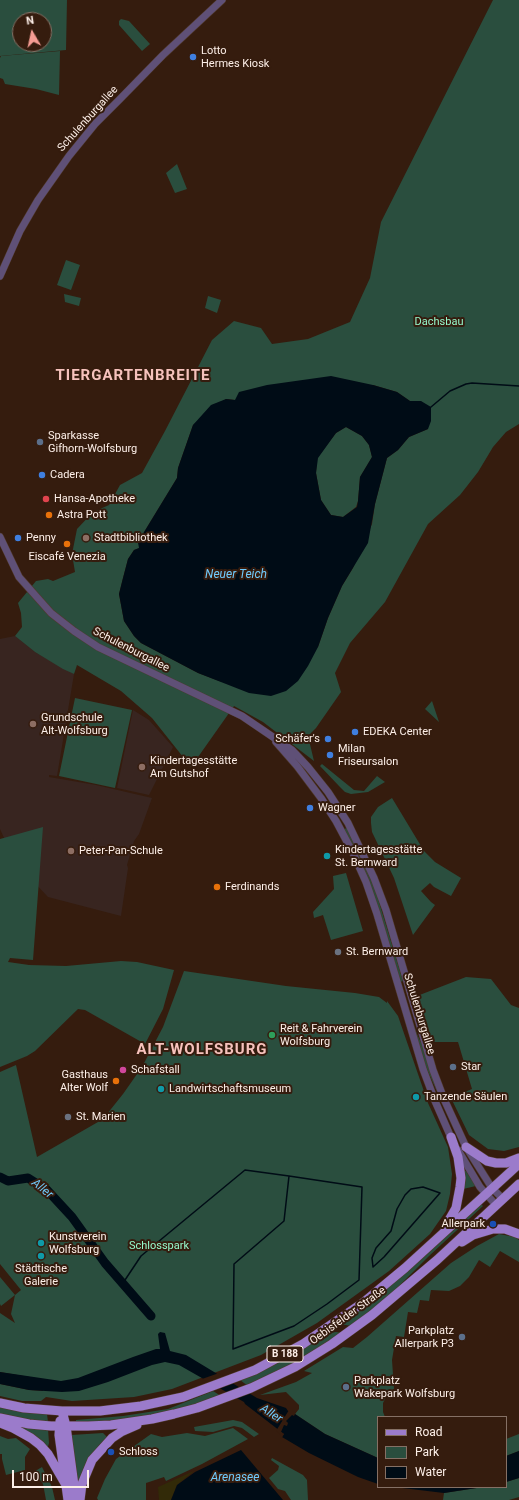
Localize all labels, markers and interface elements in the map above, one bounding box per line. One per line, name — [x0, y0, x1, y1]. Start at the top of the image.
north arrow — [12, 12, 52, 52]
text: N — [25, 14, 35, 28]
place label: Lotto Hermes Kiosk — [201, 44, 269, 70]
marker: Lotto Hermes Kiosk — [188, 52, 198, 62]
street label: Schulenburgallee — [55, 83, 121, 155]
park label: Dachsbau — [415, 315, 463, 329]
district label: TIERGARTENBREITE — [55, 367, 211, 385]
place label: Sparkasse Gifhorn-Wolfsburg — [48, 429, 137, 455]
marker: Sparkasse Gifhorn-Wolfsburg — [35, 437, 45, 447]
place label: Cadera — [50, 468, 85, 482]
marker: Cadera — [37, 470, 47, 480]
place label: Hansa-Apotheke — [54, 492, 135, 506]
marker: Hansa-Apotheke — [41, 494, 51, 504]
place label: Astra Pott — [57, 508, 106, 522]
marker: Astra Pott — [44, 510, 54, 520]
place label: Penny — [26, 531, 56, 545]
place label: Stadtbibliothek — [94, 531, 168, 545]
marker: Penny — [13, 533, 23, 543]
marker: Stadtbibliothek — [81, 533, 91, 543]
marker: Eiscafé Venezia — [62, 539, 72, 549]
place label: Eiscafé Venezia — [28, 550, 106, 564]
water label: Neuer Teich — [205, 568, 267, 582]
street label: Schulenburgallee — [91, 625, 171, 675]
place label: Grundschule Alt-Wolfsburg — [41, 711, 108, 737]
marker: Grundschule Alt-Wolfsburg — [28, 719, 38, 729]
place label: EDEKA Center — [363, 725, 432, 739]
marker: EDEKA Center — [350, 727, 360, 737]
place label: Schäfer's — [275, 732, 320, 746]
marker: Schäfer's — [323, 734, 333, 744]
place label: Milan Friseursalon — [338, 742, 398, 768]
marker: Milan Friseursalon — [325, 750, 335, 760]
place label: Kindertagesstätte Am Gutshof — [150, 754, 237, 780]
marker: Kindertagesstätte Am Gutshof — [137, 762, 147, 772]
place label: Wagner — [318, 801, 355, 815]
marker: Wagner — [305, 803, 315, 813]
place label: Kindertagesstätte St. Bernward — [335, 843, 422, 869]
place label: Peter-Pan-Schule — [79, 844, 163, 858]
marker: Peter-Pan-Schule — [66, 846, 76, 856]
marker: Kindertagesstätte St. Bernward — [322, 851, 332, 861]
place label: Ferdinands — [225, 880, 279, 894]
marker: Ferdinands — [212, 882, 222, 892]
place label: St. Bernward — [346, 945, 408, 959]
marker: St. Bernward — [333, 947, 343, 957]
street label: Schulenburgallee — [400, 972, 438, 1056]
place label: Reit & Fahrverein Wolfsburg — [280, 1022, 362, 1048]
marker: Reit & Fahrverein Wolfsburg — [267, 1030, 277, 1040]
district label: ALT-WOLFSBURG — [136, 1041, 268, 1059]
place label: Star — [461, 1060, 481, 1074]
marker: Star — [448, 1062, 458, 1072]
place label: Schafstall — [131, 1063, 180, 1077]
marker: Schafstall — [118, 1065, 128, 1075]
place label: Gasthaus Alter Wolf — [60, 1068, 108, 1094]
marker: Gasthaus Alter Wolf — [111, 1076, 121, 1086]
place label: Landwirtschaftsmuseum — [169, 1082, 291, 1096]
marker: Landwirtschaftsmuseum — [156, 1084, 166, 1094]
place label: Tanzende Säulen — [424, 1090, 507, 1104]
marker: Tanzende Säulen — [411, 1092, 421, 1102]
place label: St. Marien — [76, 1110, 126, 1124]
marker: St. Marien — [63, 1112, 73, 1122]
water label: Aller — [28, 1176, 56, 1202]
place label: Allerpark — [441, 1217, 485, 1231]
marker: Allerpark — [488, 1219, 498, 1229]
place label: Kunstverein Wolfsburg — [49, 1230, 106, 1256]
marker: Kunstverein Wolfsburg — [36, 1238, 46, 1248]
park label: Schlosspark — [129, 1239, 189, 1253]
marker: Städtische Galerie — [36, 1251, 46, 1261]
place label: Städtische Galerie — [15, 1262, 67, 1288]
street label: Oebisfelder Straße — [307, 1284, 389, 1348]
place label: Parkplatz Allerpark P3 — [395, 1324, 454, 1350]
marker: Parkplatz Allerpark P3 — [457, 1332, 467, 1342]
road number: B 188 — [267, 1346, 303, 1362]
place label: Parkplatz Wakepark Wolfsburg — [354, 1374, 455, 1400]
marker: Parkplatz Wakepark Wolfsburg — [341, 1382, 351, 1392]
water label: Aller — [257, 1402, 285, 1426]
legend — [377, 1416, 507, 1488]
text: Road — [415, 1425, 443, 1439]
place label: Schloss — [119, 1445, 158, 1459]
text: Park — [415, 1445, 439, 1459]
marker: Schloss — [106, 1447, 116, 1457]
scale bar — [14, 1462, 91, 1488]
text: Water — [415, 1465, 446, 1479]
text: 100 m — [19, 1470, 53, 1484]
water label: Arenasee — [211, 1471, 259, 1485]

